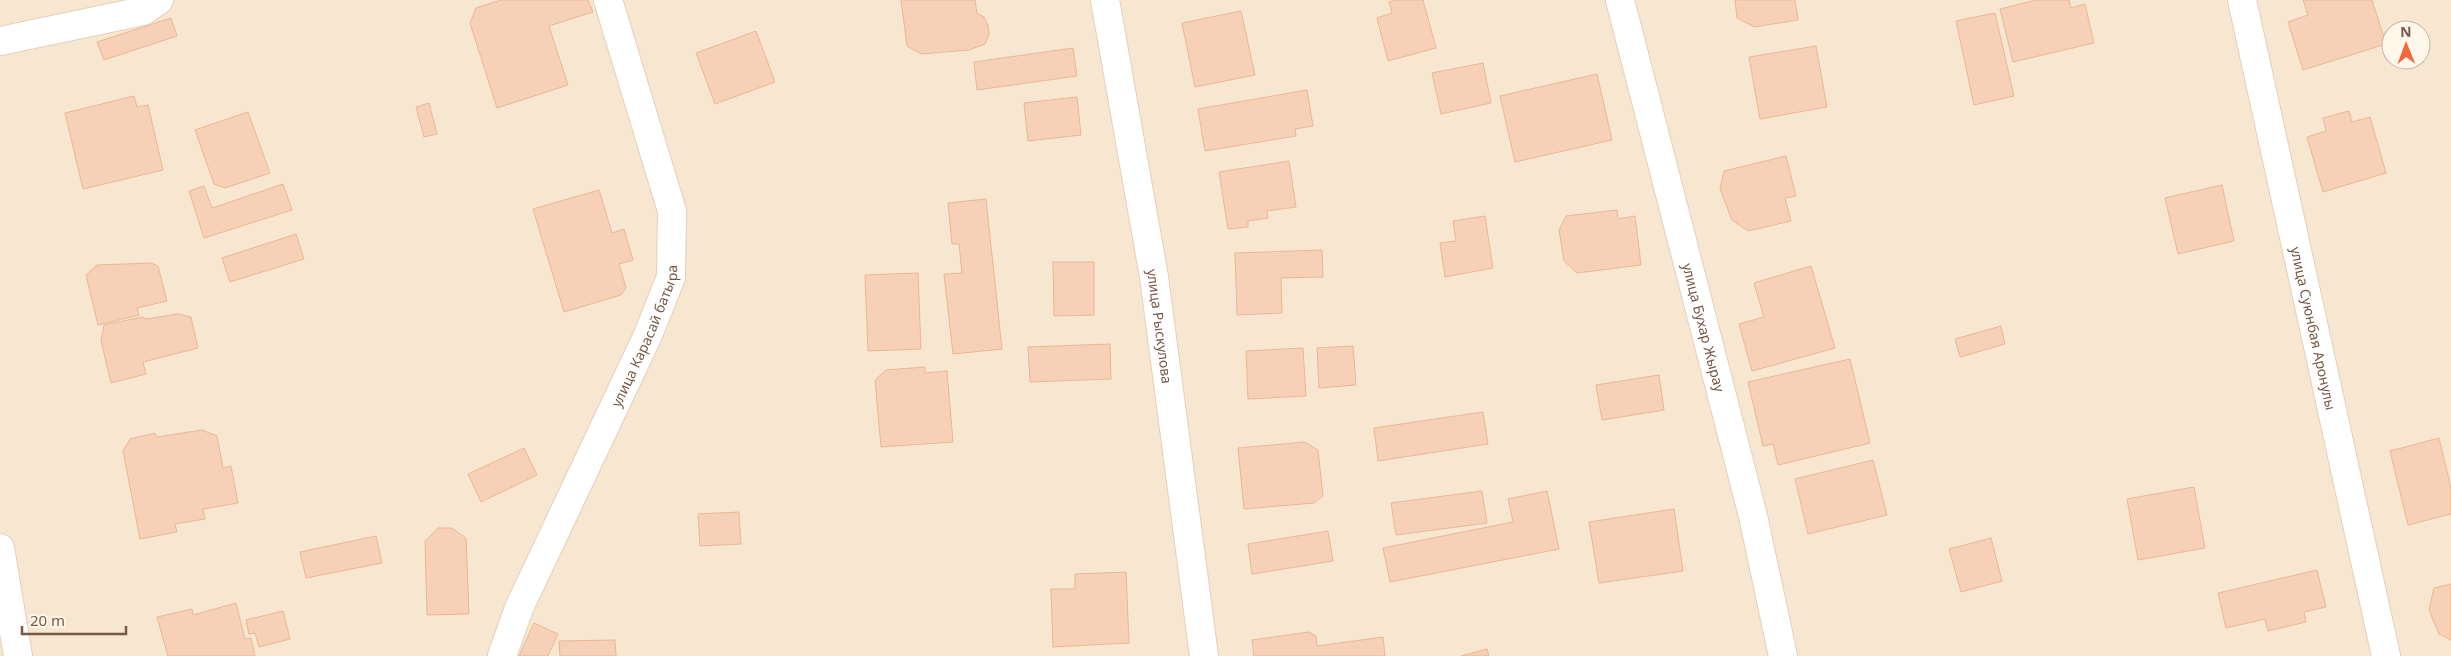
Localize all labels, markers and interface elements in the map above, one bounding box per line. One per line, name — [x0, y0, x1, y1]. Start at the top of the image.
north arrow — [2381, 20, 2431, 70]
text: N — [2400, 22, 2412, 41]
street label: улица Суюнбая Аронулы — [2287, 245, 2341, 412]
street label: улица Бухар Жырау — [1679, 261, 1730, 395]
street label: улица Карасай батыра — [606, 265, 681, 410]
street label: улица Рыскулова — [1143, 267, 1177, 385]
scale bar — [22, 604, 126, 636]
text: 20 m — [30, 610, 65, 630]

